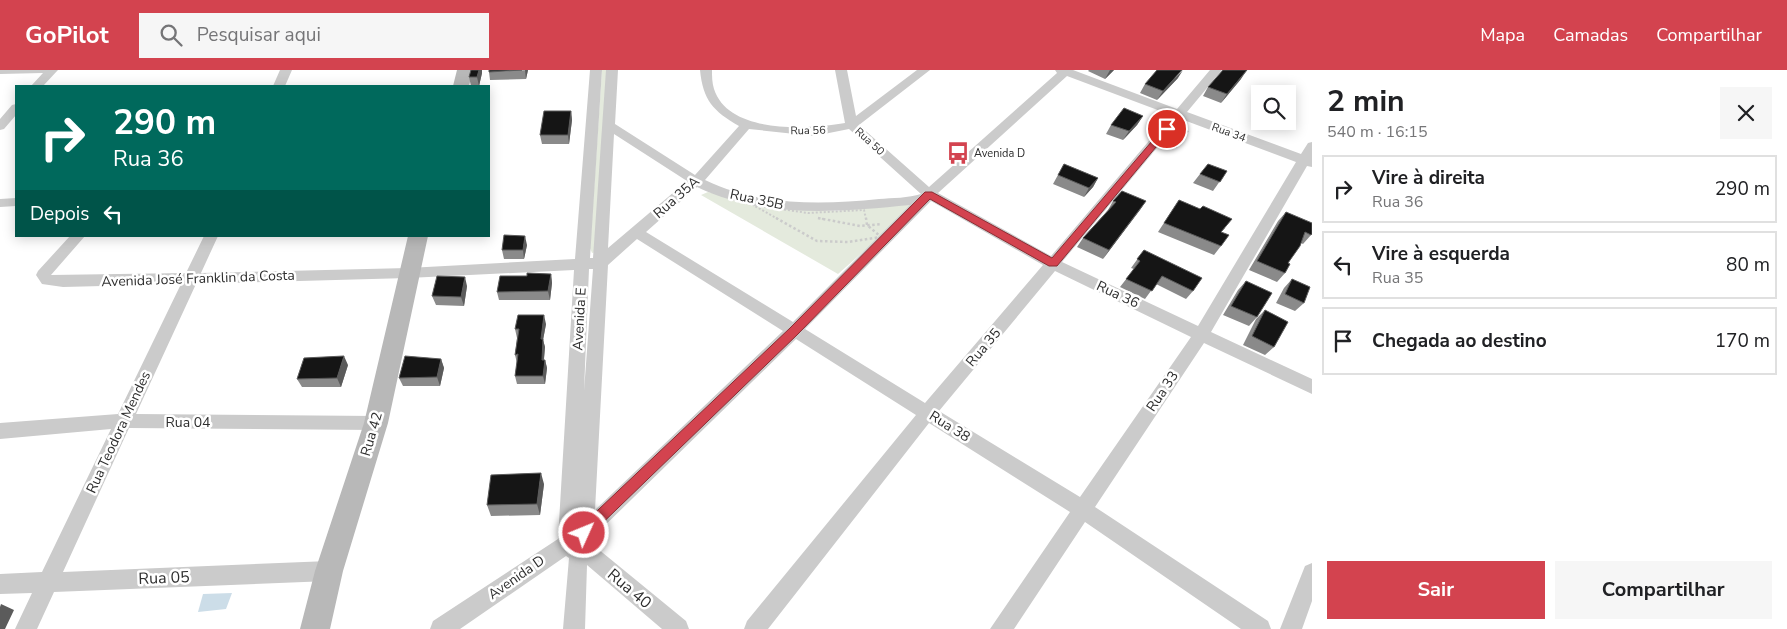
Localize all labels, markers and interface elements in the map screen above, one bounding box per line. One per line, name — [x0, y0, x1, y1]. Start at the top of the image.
search box — [139, 13, 489, 58]
text: GoPilot — [25, 19, 109, 51]
icon: search — [157, 21, 185, 49]
text: Pesquisar aqui — [197, 22, 321, 48]
text: Mapa — [1480, 23, 1525, 47]
text: Camadas — [1553, 23, 1628, 47]
text: Compartilhar — [1656, 23, 1762, 47]
text: 2 min — [1327, 81, 1405, 122]
map controls — [1251, 85, 1296, 130]
button: search — [1251, 85, 1296, 130]
button: close — [1720, 87, 1772, 139]
text: 290 m — [113, 99, 216, 146]
icon: right — [30, 105, 95, 170]
pin — [1146, 108, 1188, 150]
icon: arrive — [1153, 115, 1181, 143]
street label: Rua 34 — [1210, 119, 1248, 146]
text: 540 m · 16:15 — [1327, 121, 1428, 143]
street label: Rua 56 — [790, 123, 826, 138]
street label: Rua 50 — [851, 124, 888, 159]
bus stop icon: Avenida D — [945, 140, 971, 166]
text: Rua 36 — [113, 144, 184, 174]
place label: Avenida D — [974, 146, 1025, 161]
text: Vire à direita — [1372, 165, 1485, 191]
street label: Rua 35A — [649, 172, 703, 223]
icon: right — [1329, 175, 1357, 203]
text: 290 m — [1715, 176, 1770, 202]
street label: Rua 35B — [728, 185, 786, 214]
text: Rua 36 — [1372, 191, 1423, 213]
icon: left — [99, 200, 127, 228]
text: Depois — [30, 201, 89, 227]
text: Vire à esquerda — [1372, 241, 1510, 267]
icon: left — [1329, 251, 1357, 279]
text: 80 m — [1726, 252, 1770, 278]
street label: Avenida José Franklin da Costa — [101, 266, 295, 291]
text: Rua 35 — [1372, 267, 1423, 289]
street label: Rua 36 — [1093, 276, 1142, 313]
street label: Avenida E — [568, 287, 591, 351]
street label: Rua 35 — [962, 324, 1005, 371]
icon: arrive — [1329, 327, 1357, 355]
text: Chegada ao destino — [1372, 328, 1547, 354]
text: 170 m — [1715, 328, 1770, 354]
street label: Rua 33 — [1142, 367, 1183, 415]
street label: Rua Teodora Mendes — [82, 368, 155, 496]
street label: Rua 38 — [926, 406, 974, 446]
street label: Rua 42 — [356, 410, 387, 458]
street label: Rua 04 — [165, 413, 211, 432]
position arrow — [557, 506, 609, 558]
street label: Avenida D — [484, 551, 548, 604]
button: Sair — [1327, 561, 1545, 619]
button: Compartilhar — [1555, 561, 1772, 619]
street label: Rua 40 — [603, 564, 656, 614]
street label: Rua 05 — [138, 566, 190, 590]

